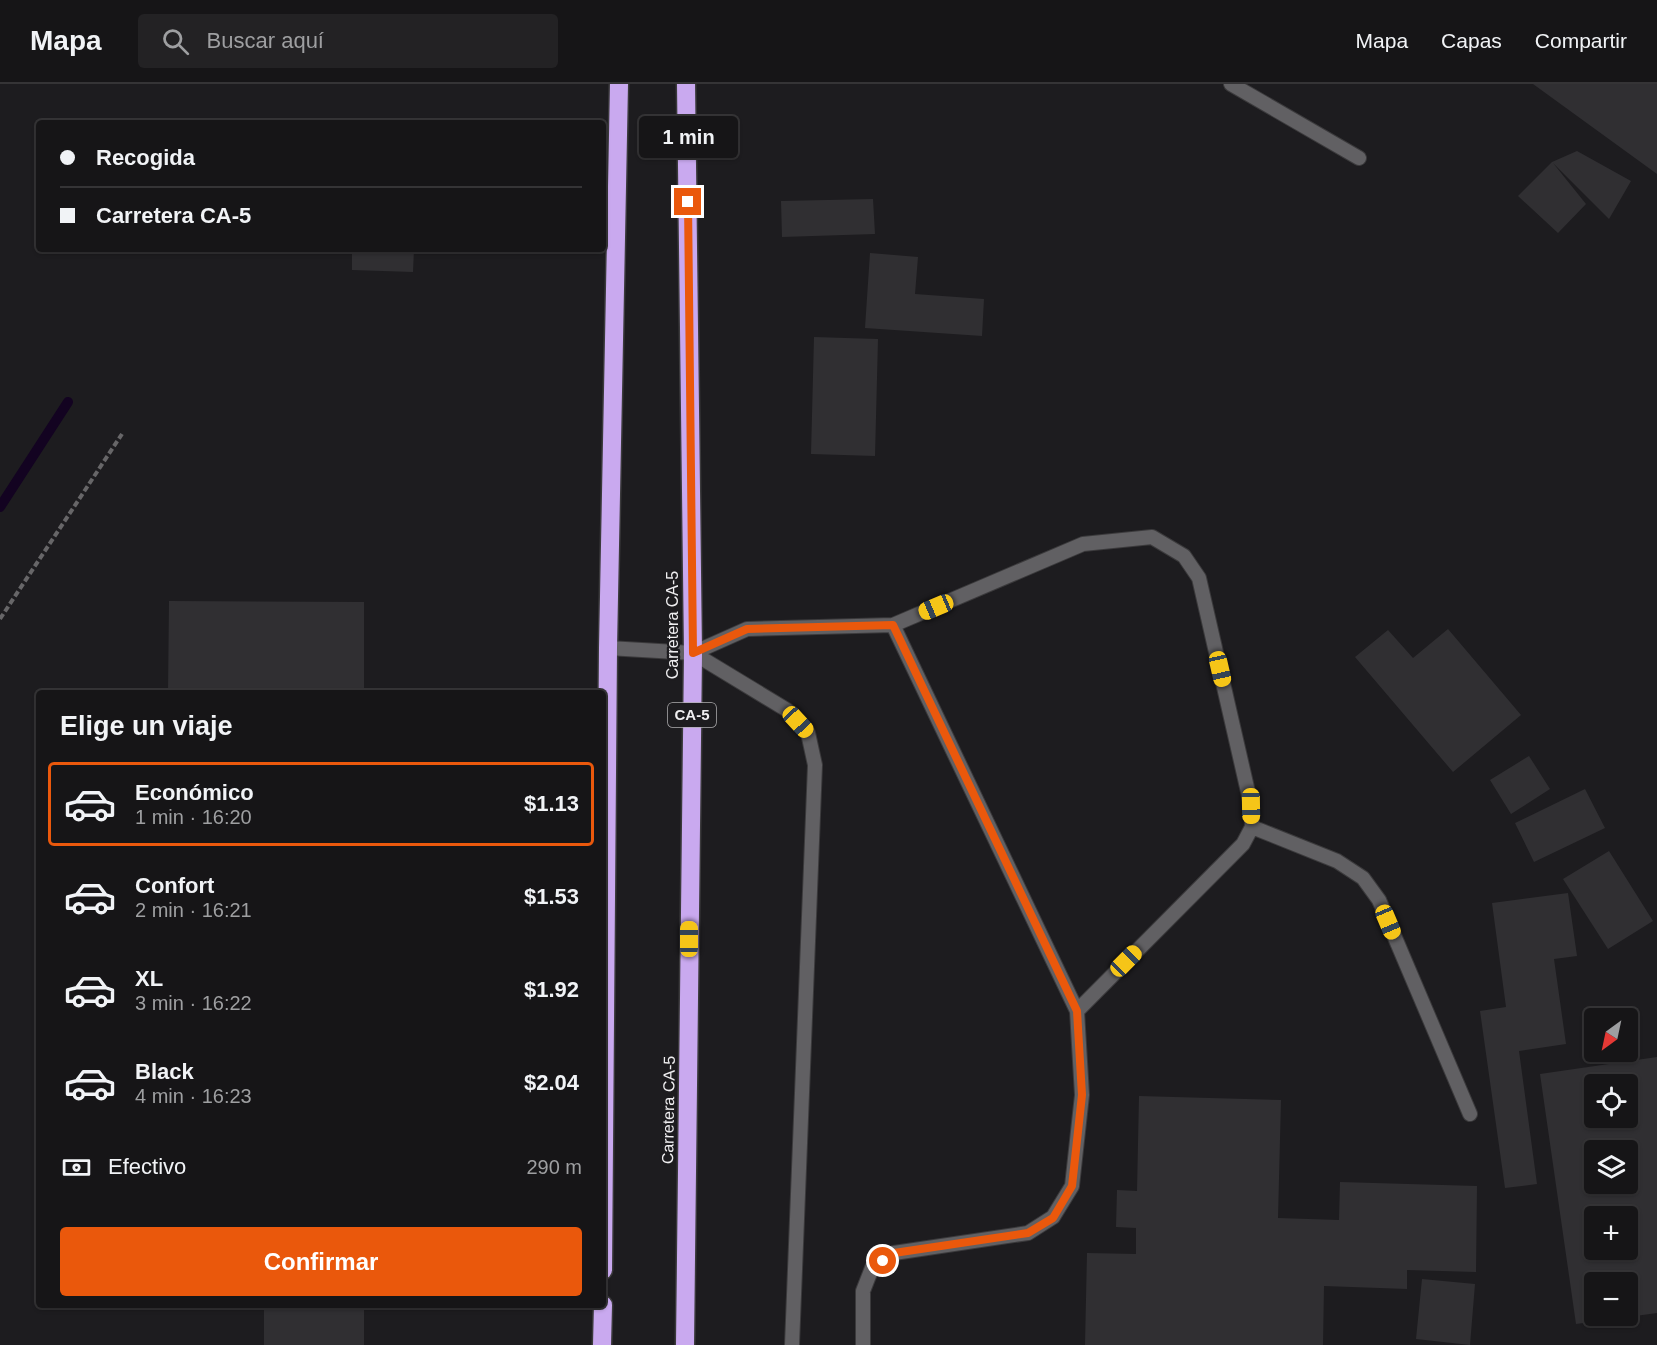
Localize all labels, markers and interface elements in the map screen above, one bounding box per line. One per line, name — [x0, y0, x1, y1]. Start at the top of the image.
search box — [138, 14, 558, 68]
text: Mapa — [30, 25, 102, 56]
icon: search — [159, 25, 192, 58]
text: Buscar aquí — [207, 28, 324, 53]
text: Mapa — [1356, 29, 1408, 52]
text: Capas — [1441, 29, 1502, 52]
text: Compartir — [1535, 29, 1627, 52]
callout: 1 min — [638, 115, 738, 157]
text: 1 min — [662, 126, 715, 148]
text: Recogida — [96, 145, 195, 170]
route end — [674, 188, 701, 215]
text: Carretera CA-5 — [96, 203, 251, 228]
street label: Carretera CA-5 — [664, 571, 681, 679]
car — [916, 592, 956, 622]
car — [1207, 649, 1233, 689]
road number: CA-5 — [668, 703, 716, 727]
car — [779, 703, 817, 741]
text: Elige un viaje — [60, 711, 233, 741]
icon: car — [63, 777, 117, 831]
text: Económico — [135, 780, 254, 805]
car — [1242, 788, 1260, 824]
text: $1.13 — [524, 791, 579, 816]
text: 1 min · 16:20 — [135, 806, 252, 828]
icon: car — [63, 870, 117, 924]
text: Confort — [135, 873, 214, 898]
text: $1.53 — [524, 884, 579, 909]
text: 2 min · 16:21 — [135, 899, 252, 921]
car — [1373, 902, 1403, 942]
car — [680, 921, 698, 957]
car — [1107, 942, 1145, 980]
icon: car — [63, 963, 117, 1017]
text: XL — [135, 966, 163, 991]
text: $1.92 — [524, 977, 579, 1002]
text: 3 min · 16:22 — [135, 992, 252, 1014]
north arrow — [1584, 1008, 1638, 1062]
map controls — [1584, 1008, 1638, 1326]
icon: car — [63, 1056, 117, 1110]
street label: Carretera CA-5 — [659, 1056, 678, 1164]
text: Black — [135, 1059, 194, 1084]
text: $2.04 — [524, 1070, 579, 1095]
button: locate — [1584, 1074, 1638, 1128]
text: 4 min · 16:23 — [135, 1085, 252, 1107]
button: layers — [1584, 1140, 1638, 1194]
icon: cash — [60, 1151, 93, 1184]
text: Efectivo — [108, 1154, 186, 1179]
text: 290 m — [526, 1156, 582, 1178]
button: + — [1584, 1206, 1638, 1260]
button: Confirmar — [60, 1227, 582, 1296]
route start — [869, 1247, 896, 1274]
button: − — [1584, 1272, 1638, 1326]

